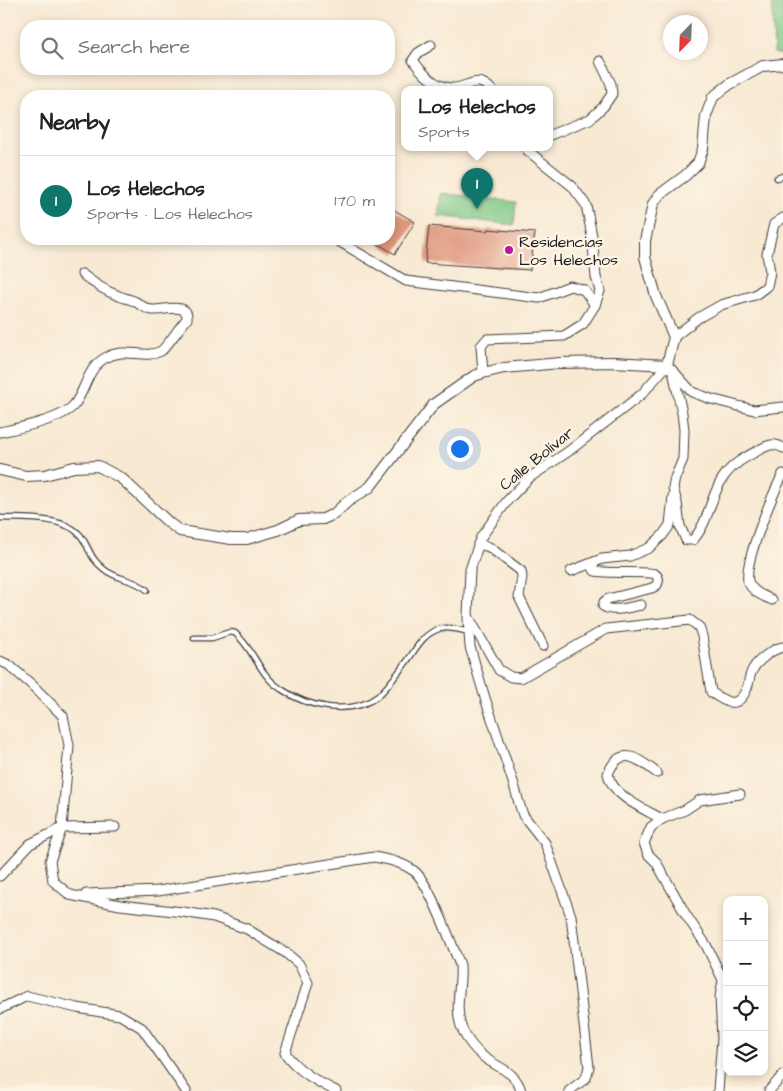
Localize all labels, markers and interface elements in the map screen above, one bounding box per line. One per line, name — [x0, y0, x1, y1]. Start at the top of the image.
north arrow — [663, 15, 708, 60]
search box — [20, 20, 395, 75]
icon: search — [38, 34, 66, 62]
text: Search here — [78, 34, 190, 61]
popup — [401, 86, 553, 151]
text: Los Helechos — [418, 94, 536, 121]
text: Nearby — [40, 108, 110, 137]
text: Sports — [418, 121, 470, 143]
pin: 1 — [461, 168, 493, 209]
text: Los Helechos — [87, 176, 205, 203]
text: 1 — [55, 190, 57, 212]
text: 170 m — [334, 190, 375, 212]
text: Sports · Los Helechos — [87, 203, 253, 225]
place label: Residencias Los Helechos — [519, 231, 618, 271]
marker: Residencias Los Helechos — [503, 244, 515, 256]
street label: Calle Bolívar — [495, 422, 579, 496]
your location — [447, 436, 473, 462]
map controls — [723, 896, 768, 1076]
button: + — [723, 896, 768, 941]
button: − — [723, 941, 768, 986]
button: locate — [723, 986, 768, 1031]
button: layers — [723, 1031, 768, 1076]

